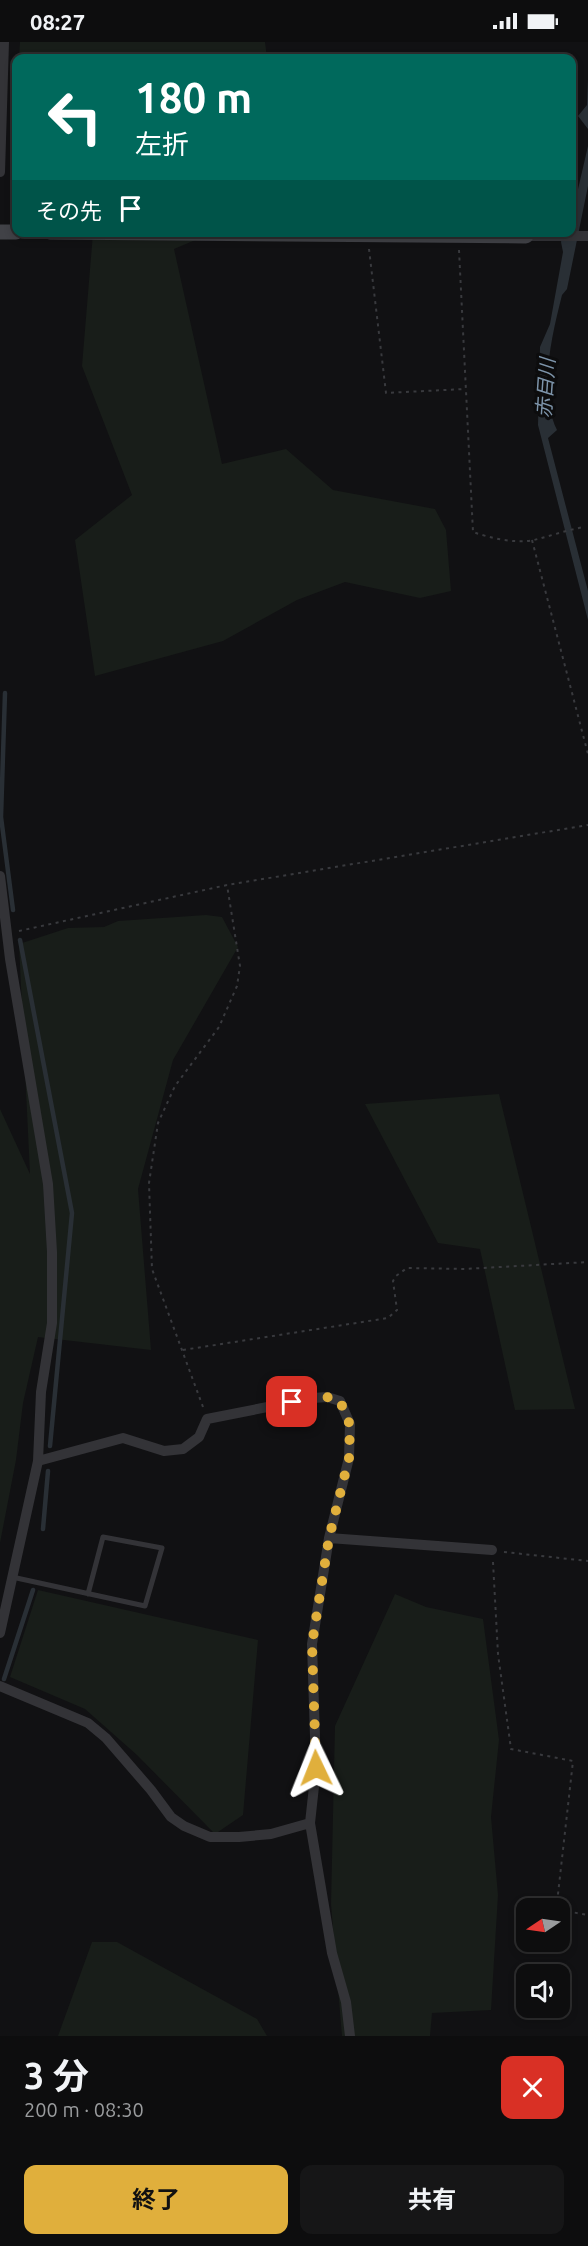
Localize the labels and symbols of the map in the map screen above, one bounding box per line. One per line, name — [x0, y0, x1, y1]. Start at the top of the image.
water label: 赤目川 — [531, 355, 559, 419]
pin — [266, 1376, 317, 1427]
position arrow — [284, 1736, 348, 1800]
north arrow — [516, 1898, 570, 1952]

